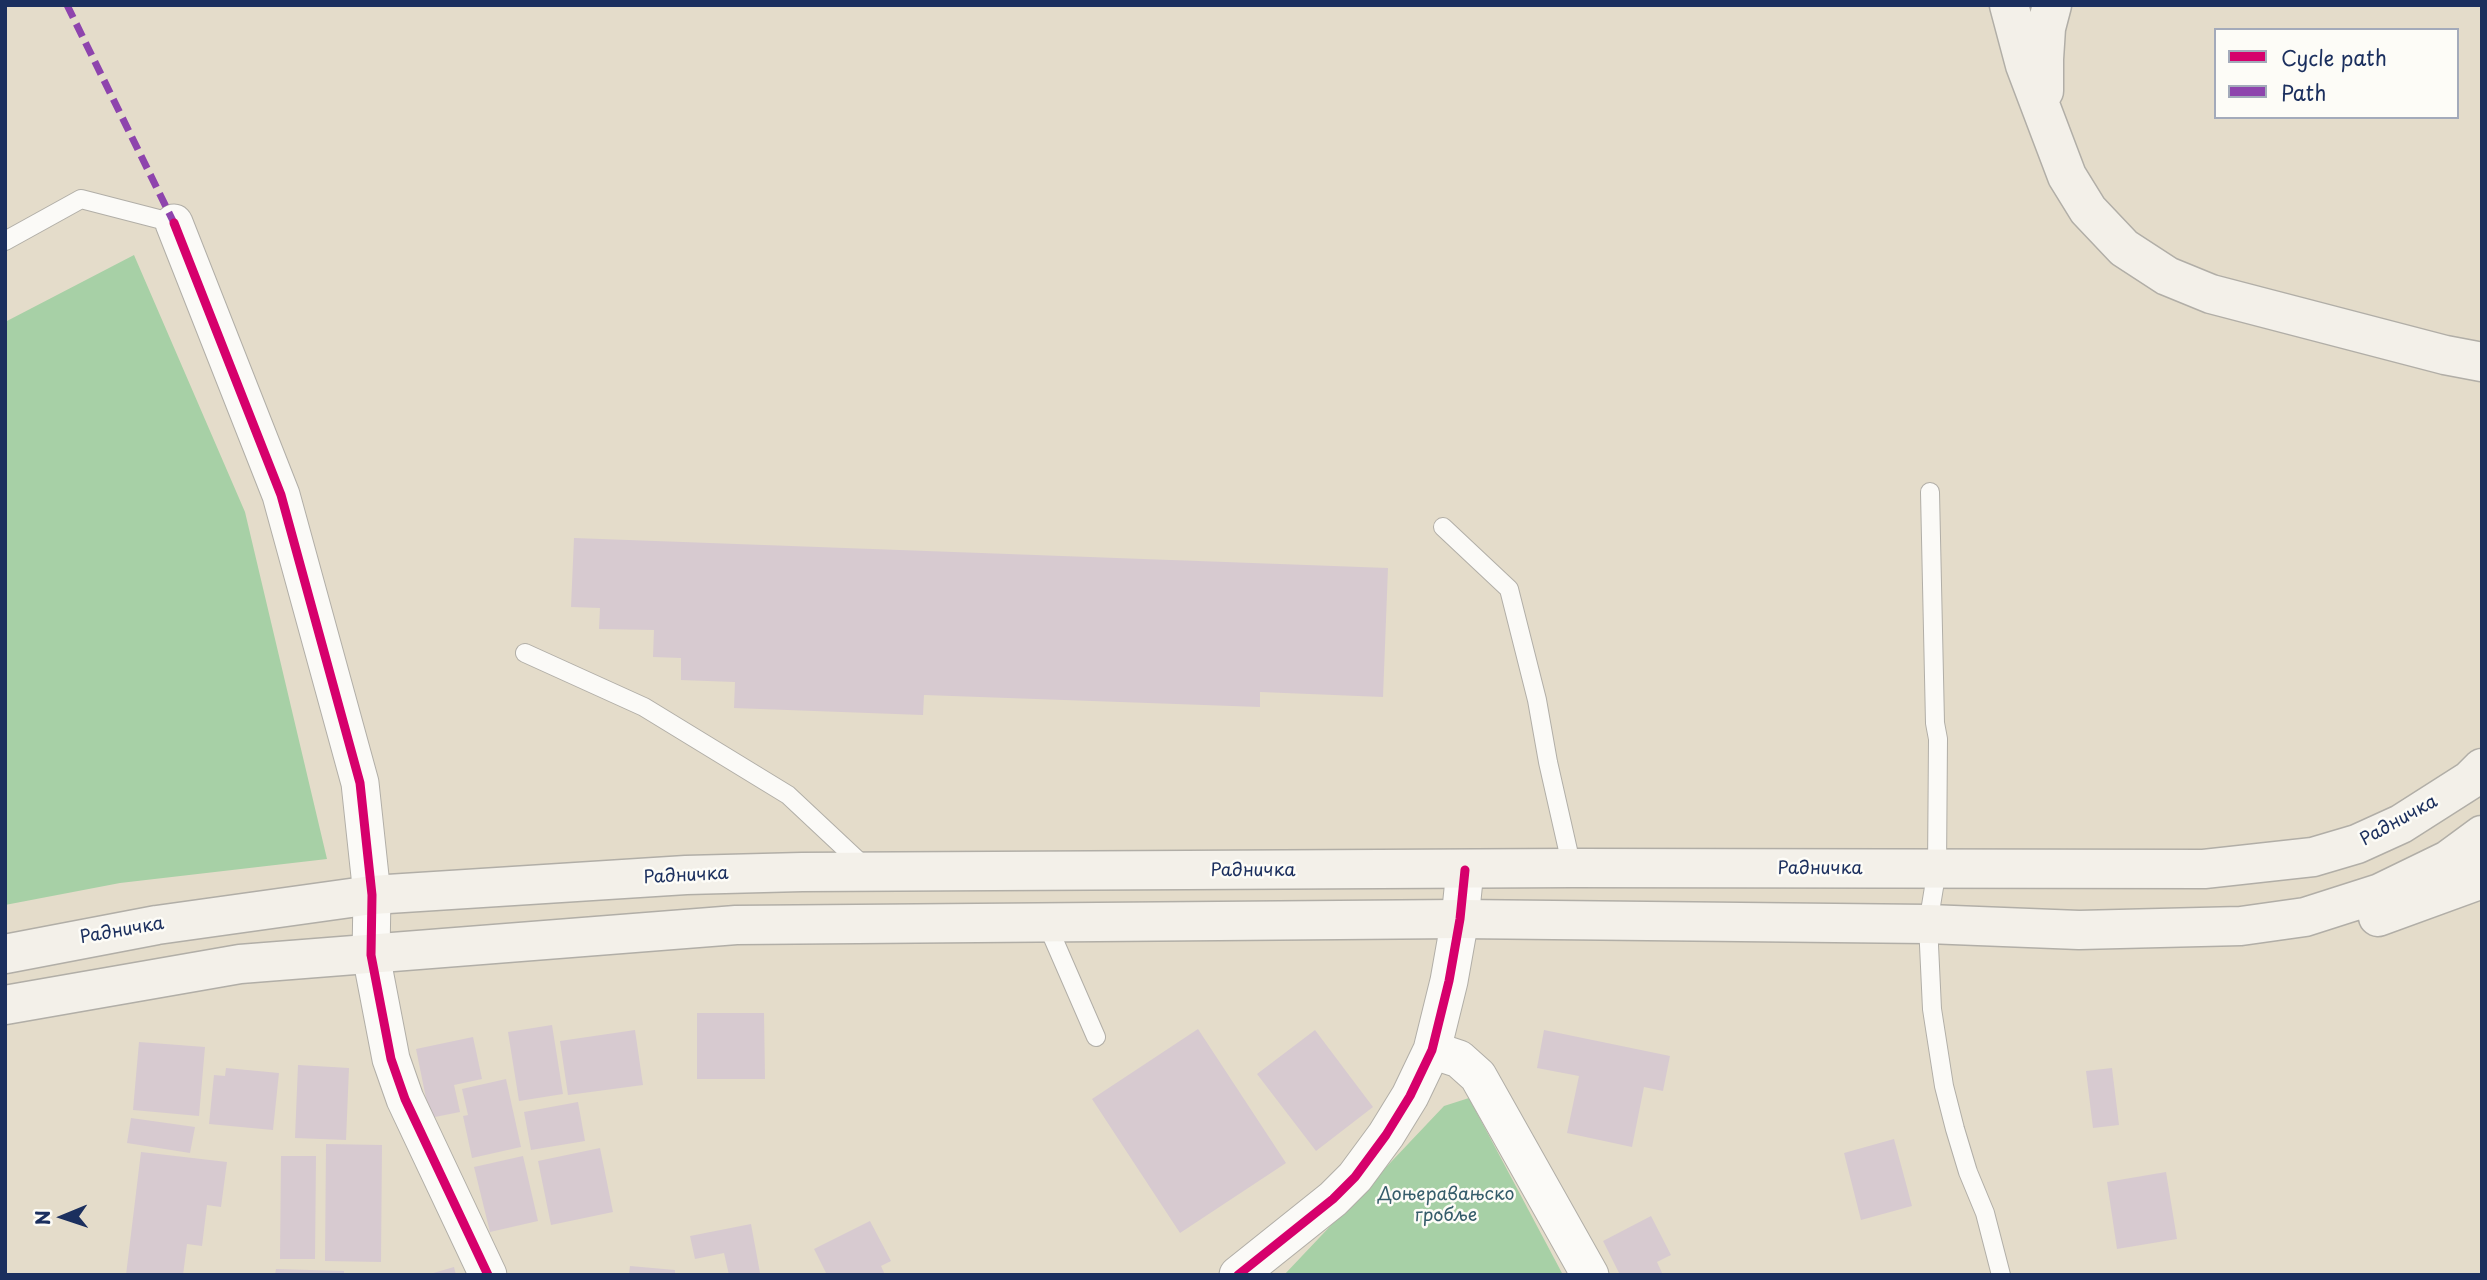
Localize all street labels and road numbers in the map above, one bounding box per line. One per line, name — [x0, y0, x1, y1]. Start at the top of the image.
street label: Радничка — [2357, 791, 2441, 851]
street label: Радничка — [1778, 858, 1862, 880]
street label: Радничка — [1211, 860, 1295, 882]
street label: Радничка — [643, 863, 729, 889]
street label: Радничка — [78, 913, 166, 949]

